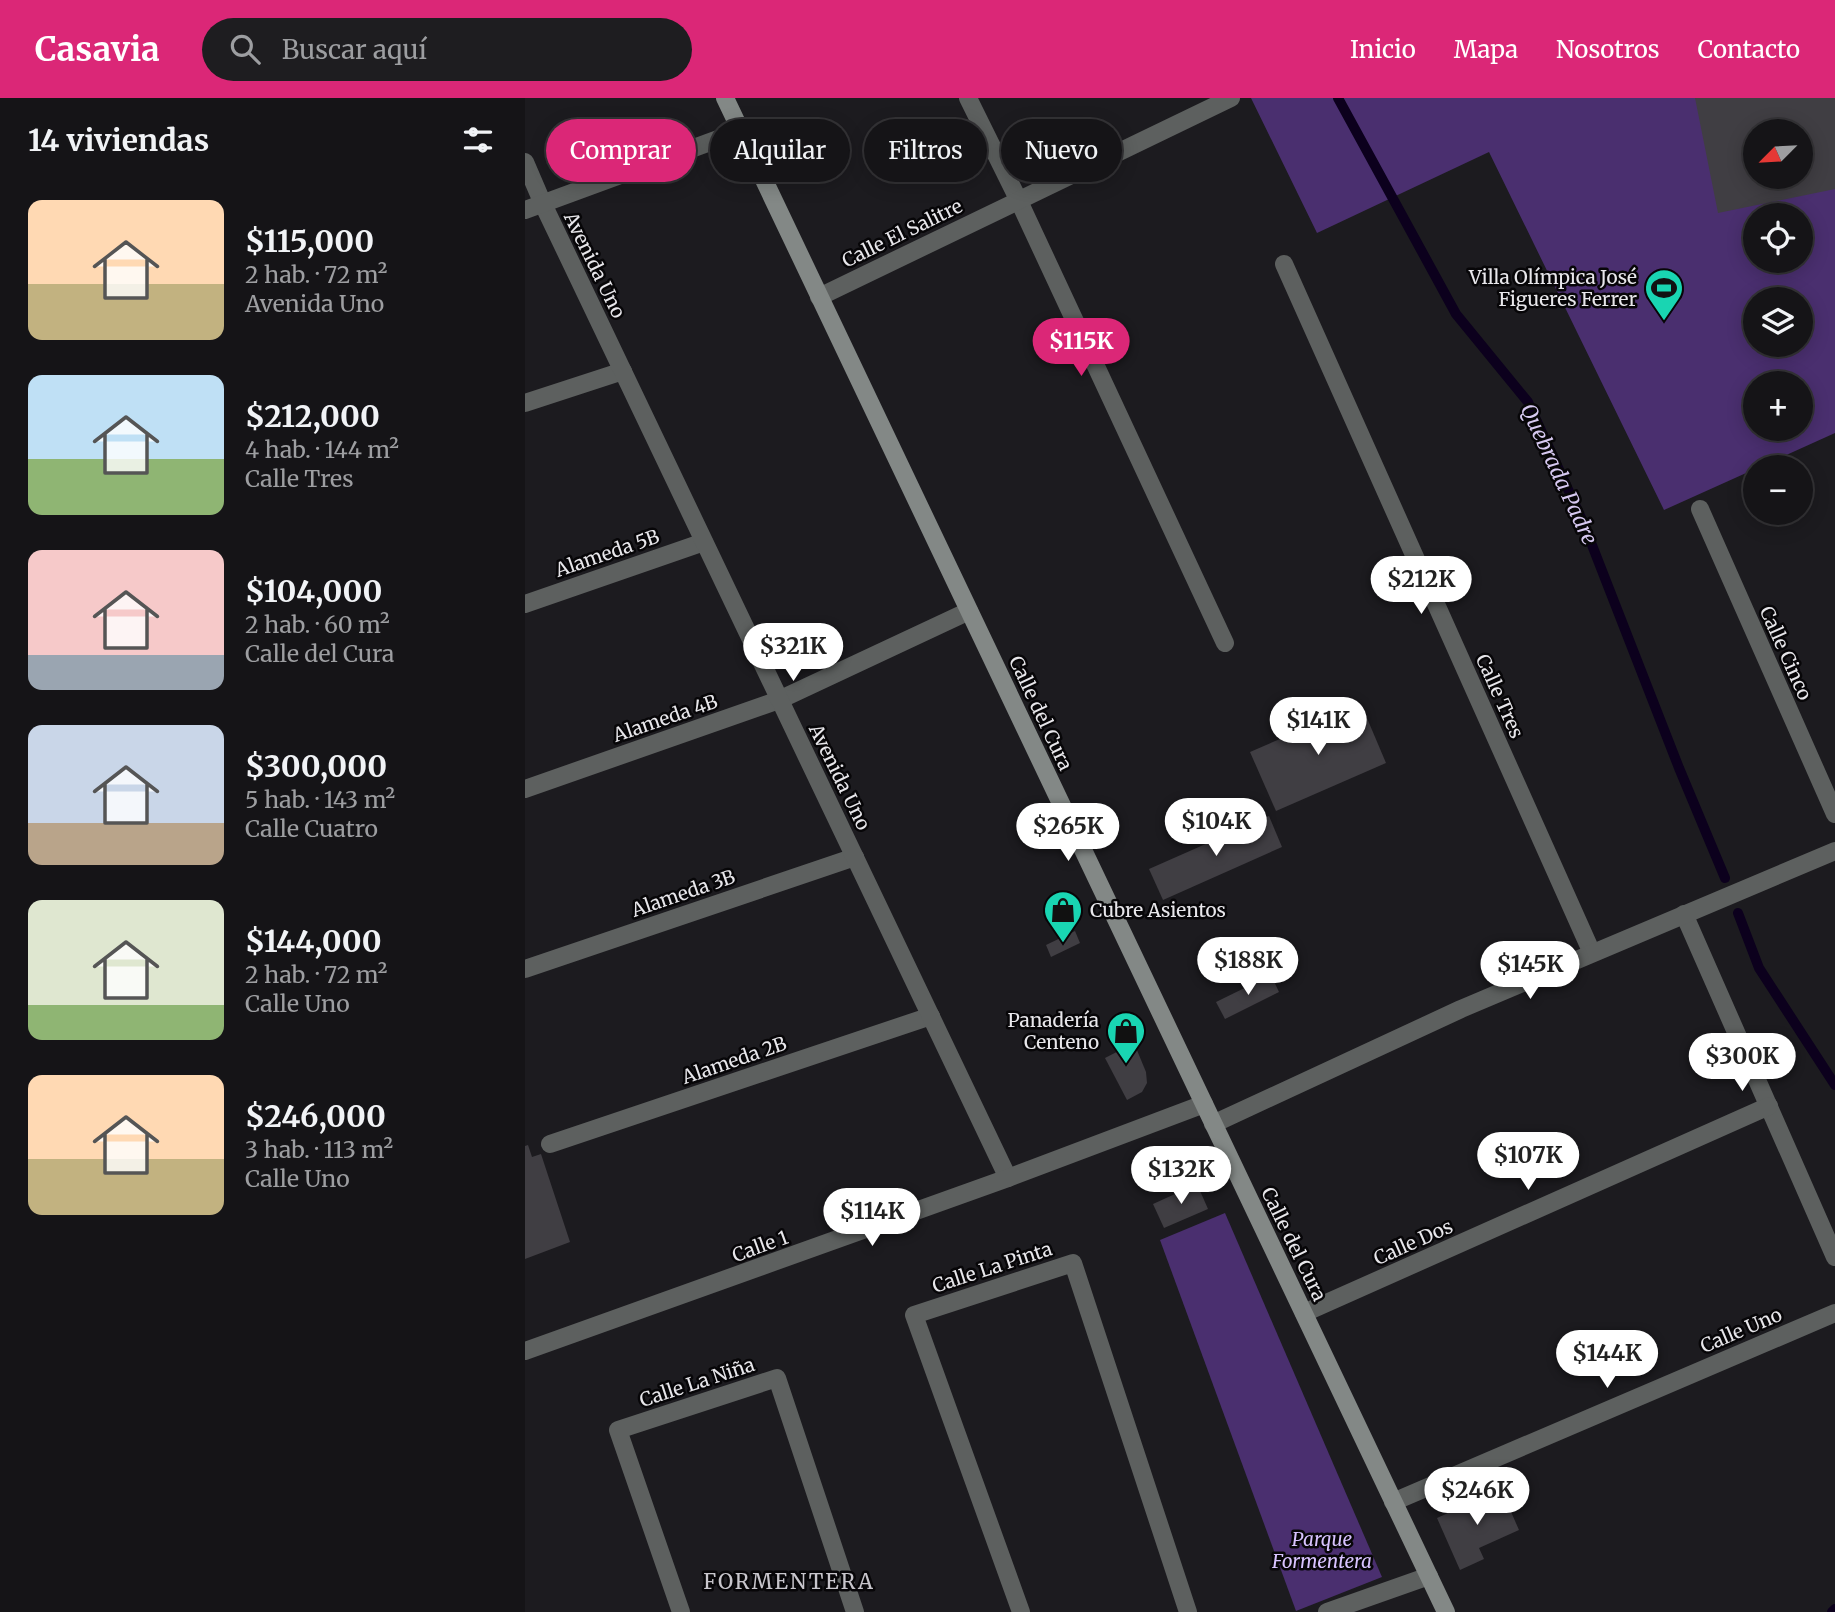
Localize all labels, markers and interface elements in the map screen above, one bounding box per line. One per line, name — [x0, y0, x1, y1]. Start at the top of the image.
search box — [202, 18, 692, 81]
text: Casavia — [35, 29, 160, 70]
icon: search — [226, 30, 264, 68]
text: Buscar aquí — [282, 33, 427, 66]
text: Inicio — [1350, 34, 1416, 65]
text: Mapa — [1454, 34, 1518, 65]
text: Nosotros — [1556, 34, 1660, 65]
text: Contacto — [1698, 34, 1800, 65]
chip: Comprar — [546, 119, 696, 182]
chip: Alquilar — [710, 119, 850, 182]
chip: Filtros — [864, 119, 987, 182]
chip: Nuevo — [1001, 119, 1122, 182]
north arrow — [1743, 119, 1813, 189]
map controls — [1743, 119, 1813, 525]
text: 14 viviendas — [28, 121, 209, 159]
icon: filters — [459, 121, 497, 159]
street label: Calle El Salitre — [838, 193, 966, 272]
button: locate — [1743, 203, 1813, 273]
street label: Avenida Uno — [559, 207, 631, 322]
text: $115,000 — [245, 222, 374, 260]
icon: home — [84, 228, 168, 312]
text: 2 hab. · 72 m² — [245, 260, 387, 289]
place label: Villa Olímpica José Figueres Ferrer — [1468, 265, 1637, 311]
sports icon: Villa Olímpica José Figueres Ferrer — [1643, 267, 1685, 322]
button: layers — [1743, 287, 1813, 357]
text: Avenida Uno — [245, 289, 384, 318]
pin: $115K — [1032, 318, 1130, 378]
text: $115K — [1049, 326, 1113, 355]
button: + — [1743, 371, 1813, 441]
text: $212,000 — [245, 397, 380, 435]
water label: Quebrada Padre — [1514, 399, 1604, 549]
icon: home — [84, 403, 168, 487]
text: 4 hab. · 144 m² — [245, 435, 399, 464]
button: − — [1743, 455, 1813, 525]
text: Calle Tres — [245, 464, 354, 493]
street label: Alameda 5B — [551, 524, 662, 582]
pin: $212K — [1372, 556, 1470, 616]
text: $212K — [1387, 564, 1455, 593]
text: $104,000 — [245, 572, 382, 610]
icon: home — [84, 578, 168, 662]
street label: Calle Cinco — [1755, 602, 1817, 704]
text: 2 hab. · 60 m² — [245, 610, 390, 639]
pin: $321K — [744, 624, 842, 683]
text: $321K — [759, 631, 827, 660]
text: Calle del Cura — [245, 639, 394, 668]
street label: Calle Tres — [1471, 650, 1529, 742]
street label: Calle del Cura — [1004, 652, 1078, 774]
street label: Alameda 4B — [609, 689, 721, 747]
pin: $141K — [1269, 698, 1367, 757]
text: $141K — [1286, 705, 1350, 734]
street label: Avenida Uno — [804, 719, 876, 834]
text: $300,000 — [245, 747, 387, 785]
icon: home — [84, 753, 168, 837]
text: 5 hab. · 143 m² — [245, 785, 395, 814]
pin: $104K — [1167, 798, 1265, 858]
pin: $265K — [1019, 804, 1117, 863]
text: $104K — [1181, 806, 1251, 835]
text: $265K — [1032, 811, 1104, 840]
text: Calle Cuatro — [245, 814, 378, 843]
street label: Alameda 3B — [627, 864, 738, 922]
shop icon: Cubre Asientos — [1042, 889, 1084, 944]
place label: Cubre Asientos — [1090, 898, 1226, 922]
text: $144,000 — [245, 922, 382, 960]
icon: home — [84, 928, 168, 1012]
pin: $188K — [1199, 937, 1297, 997]
pin: $145K — [1481, 942, 1579, 1001]
text: $188K — [1213, 945, 1283, 974]
text: $145K — [1496, 949, 1564, 978]
text: 2 hab. · 72 m² — [245, 960, 387, 989]
text: Calle Uno — [245, 989, 350, 1018]
place label: Panadería Centeno — [1008, 1008, 1099, 1054]
shop icon: Panadería Centeno — [1105, 1010, 1147, 1065]
street label: Alameda 2B — [678, 1031, 790, 1089]
pin: $300K — [1693, 1034, 1791, 1093]
text: $300K — [1705, 1041, 1779, 1070]
text: $246,000 — [245, 1097, 386, 1135]
icon: home — [84, 1103, 168, 1187]
pin: $107K — [1479, 1132, 1577, 1192]
text: 3 hab. · 113 m² — [245, 1135, 393, 1164]
text: $107K — [1493, 1140, 1563, 1169]
pin: $132K — [1132, 1146, 1230, 1206]
text: $132K — [1147, 1154, 1215, 1183]
text: Calle Uno — [245, 1164, 350, 1193]
street label: Calle del Cura — [1256, 1183, 1332, 1305]
pin: $114K — [823, 1188, 921, 1248]
text: $114K — [839, 1196, 905, 1225]
street label: Calle Dos — [1370, 1214, 1456, 1270]
street label: Calle 1 — [729, 1225, 792, 1267]
street label: Calle La Pinta — [929, 1236, 1055, 1298]
street label: Calle Uno — [1697, 1302, 1785, 1358]
pin: $144K — [1558, 1330, 1656, 1390]
text: $144K — [1572, 1338, 1642, 1367]
street label: Calle La Niña — [636, 1352, 758, 1412]
pin: $246K — [1428, 1468, 1526, 1527]
text: $246K — [1440, 1475, 1514, 1504]
park label: Parque Formentera — [1271, 1527, 1372, 1573]
district label: FORMENTERA — [703, 1568, 875, 1595]

